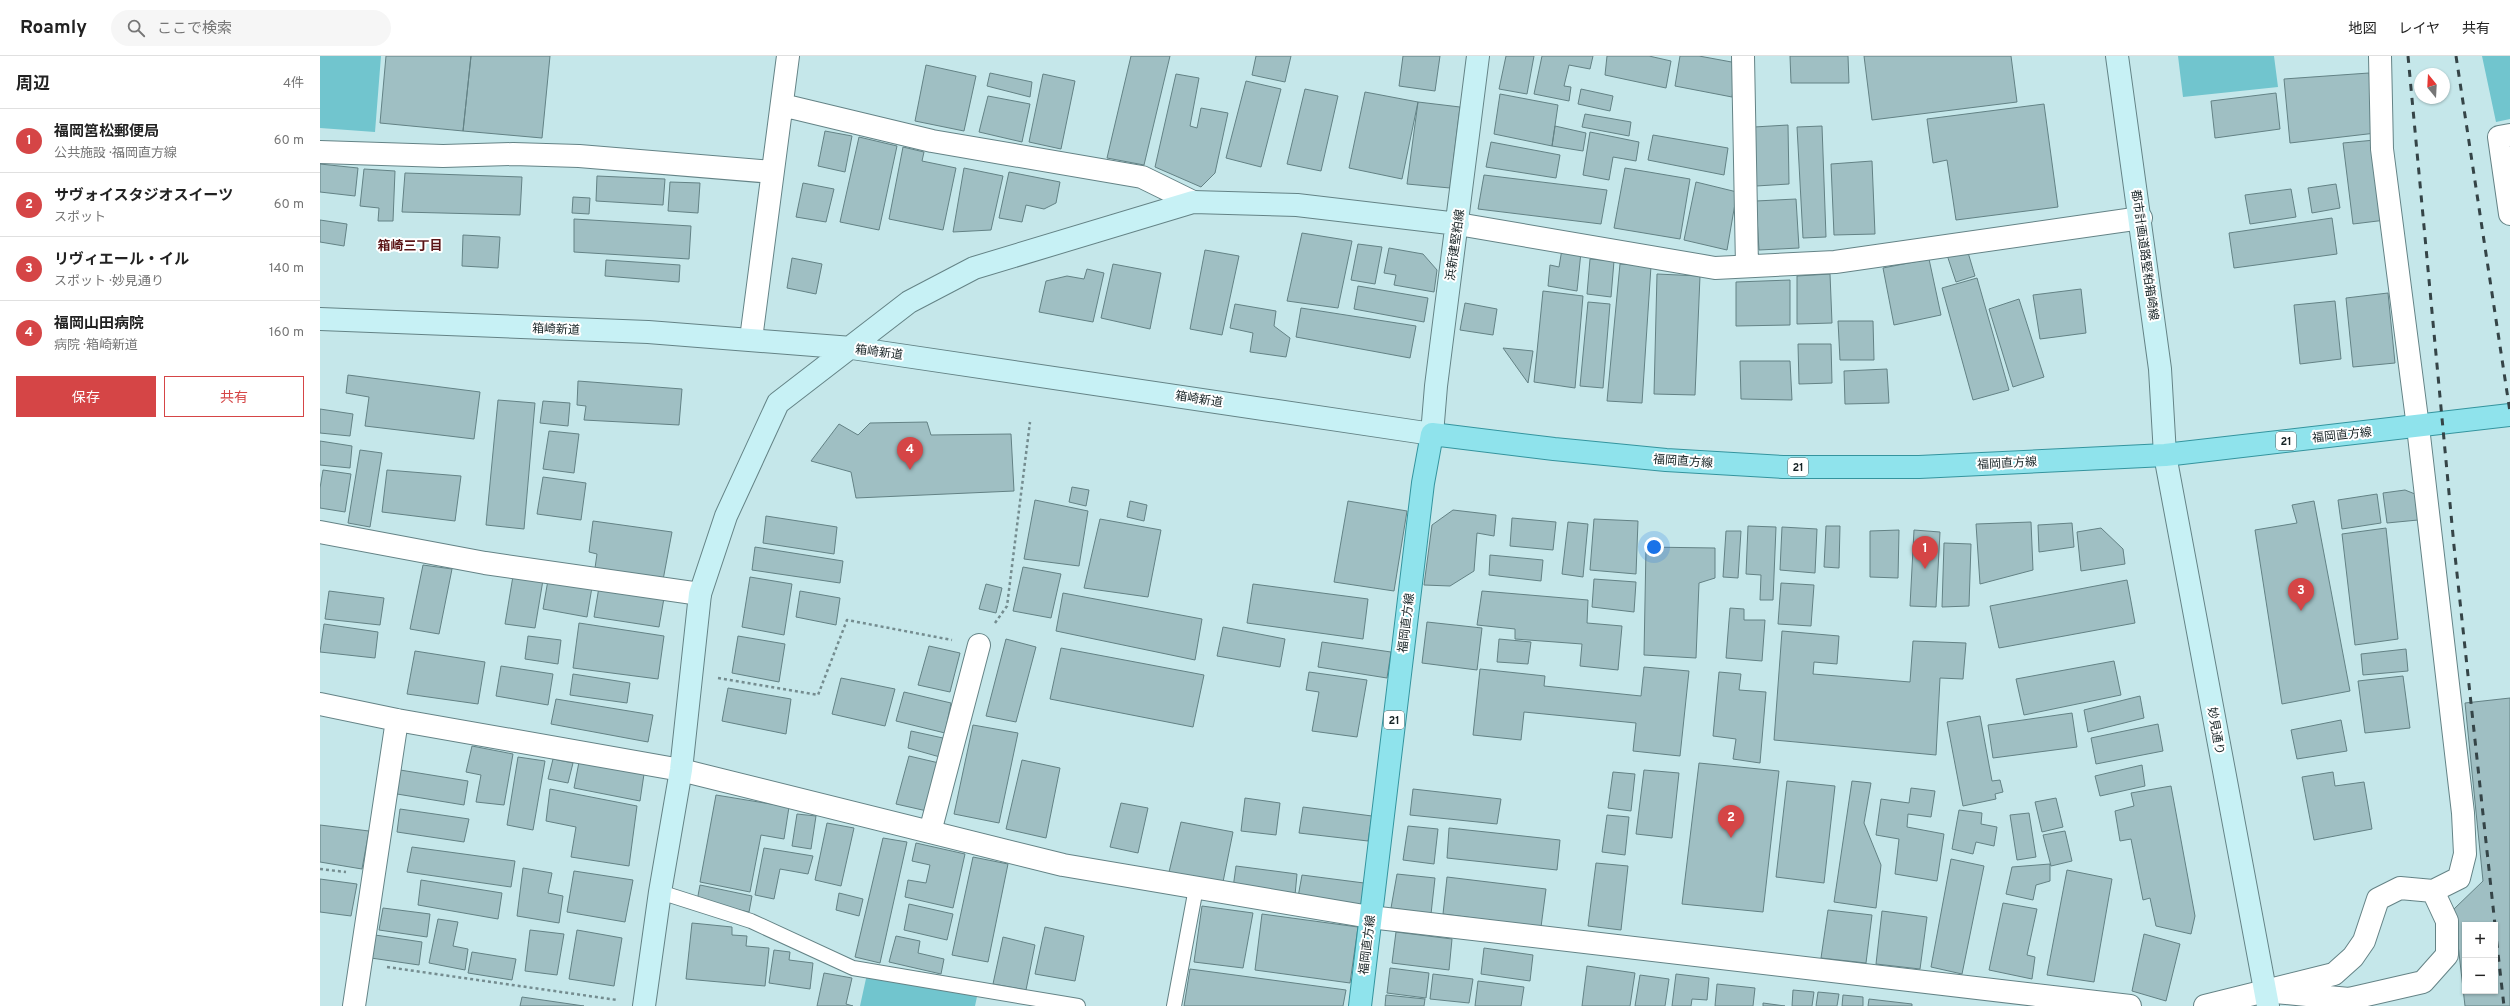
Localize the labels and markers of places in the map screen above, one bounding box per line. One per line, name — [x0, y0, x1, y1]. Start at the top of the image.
pin: 4 — [897, 437, 923, 470]
pin: 1 — [1912, 536, 1938, 569]
pin: 3 — [2288, 578, 2314, 611]
pin: 2 — [1718, 805, 1744, 838]

